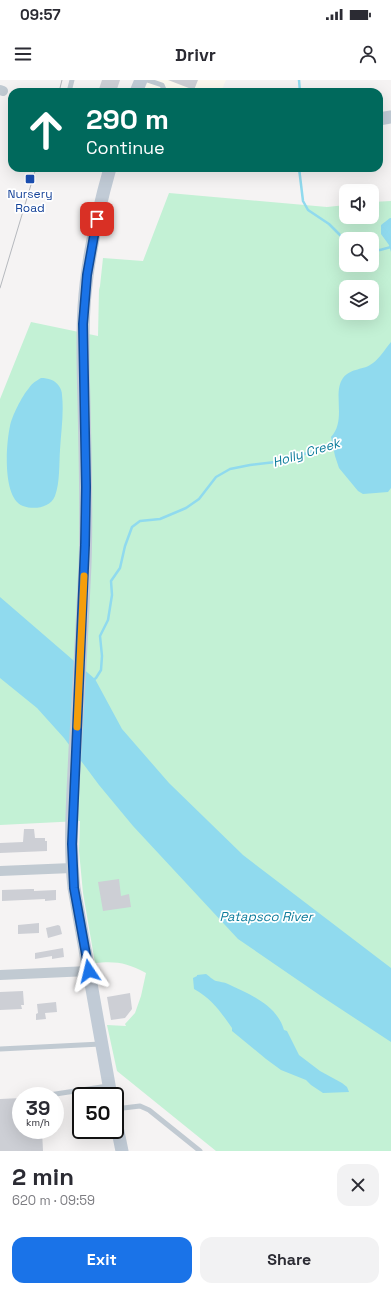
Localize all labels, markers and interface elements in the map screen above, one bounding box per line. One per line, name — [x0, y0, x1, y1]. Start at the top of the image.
text: 09:57 — [20, 5, 61, 24]
icon: menu — [12, 43, 34, 65]
text: Drivr — [175, 43, 216, 66]
icon: person — [357, 43, 379, 65]
text: 290 m — [86, 101, 169, 137]
icon: ahead — [20, 104, 72, 156]
text: Continue — [86, 136, 165, 159]
marker: Nursery Road — [24, 173, 36, 185]
map controls — [339, 184, 379, 320]
button: sound — [339, 184, 379, 224]
place label: Nursery Road — [7, 186, 53, 216]
pin — [80, 202, 114, 236]
icon: arrive — [86, 208, 108, 230]
button: search — [339, 232, 379, 272]
button: layers — [339, 280, 379, 320]
water label: Holly Creek — [270, 434, 344, 471]
water label: Patapsco River — [219, 908, 315, 925]
position arrow — [68, 950, 110, 992]
speed limit sign: 50 — [72, 1087, 124, 1139]
text: 39 — [26, 1095, 50, 1121]
text: km/h — [26, 1116, 50, 1129]
text: 2 min — [12, 1161, 74, 1192]
button: close — [337, 1164, 379, 1206]
text: 620 m · 09:59 — [12, 1192, 95, 1209]
button: Exit — [12, 1237, 192, 1283]
button: Share — [200, 1237, 379, 1283]

